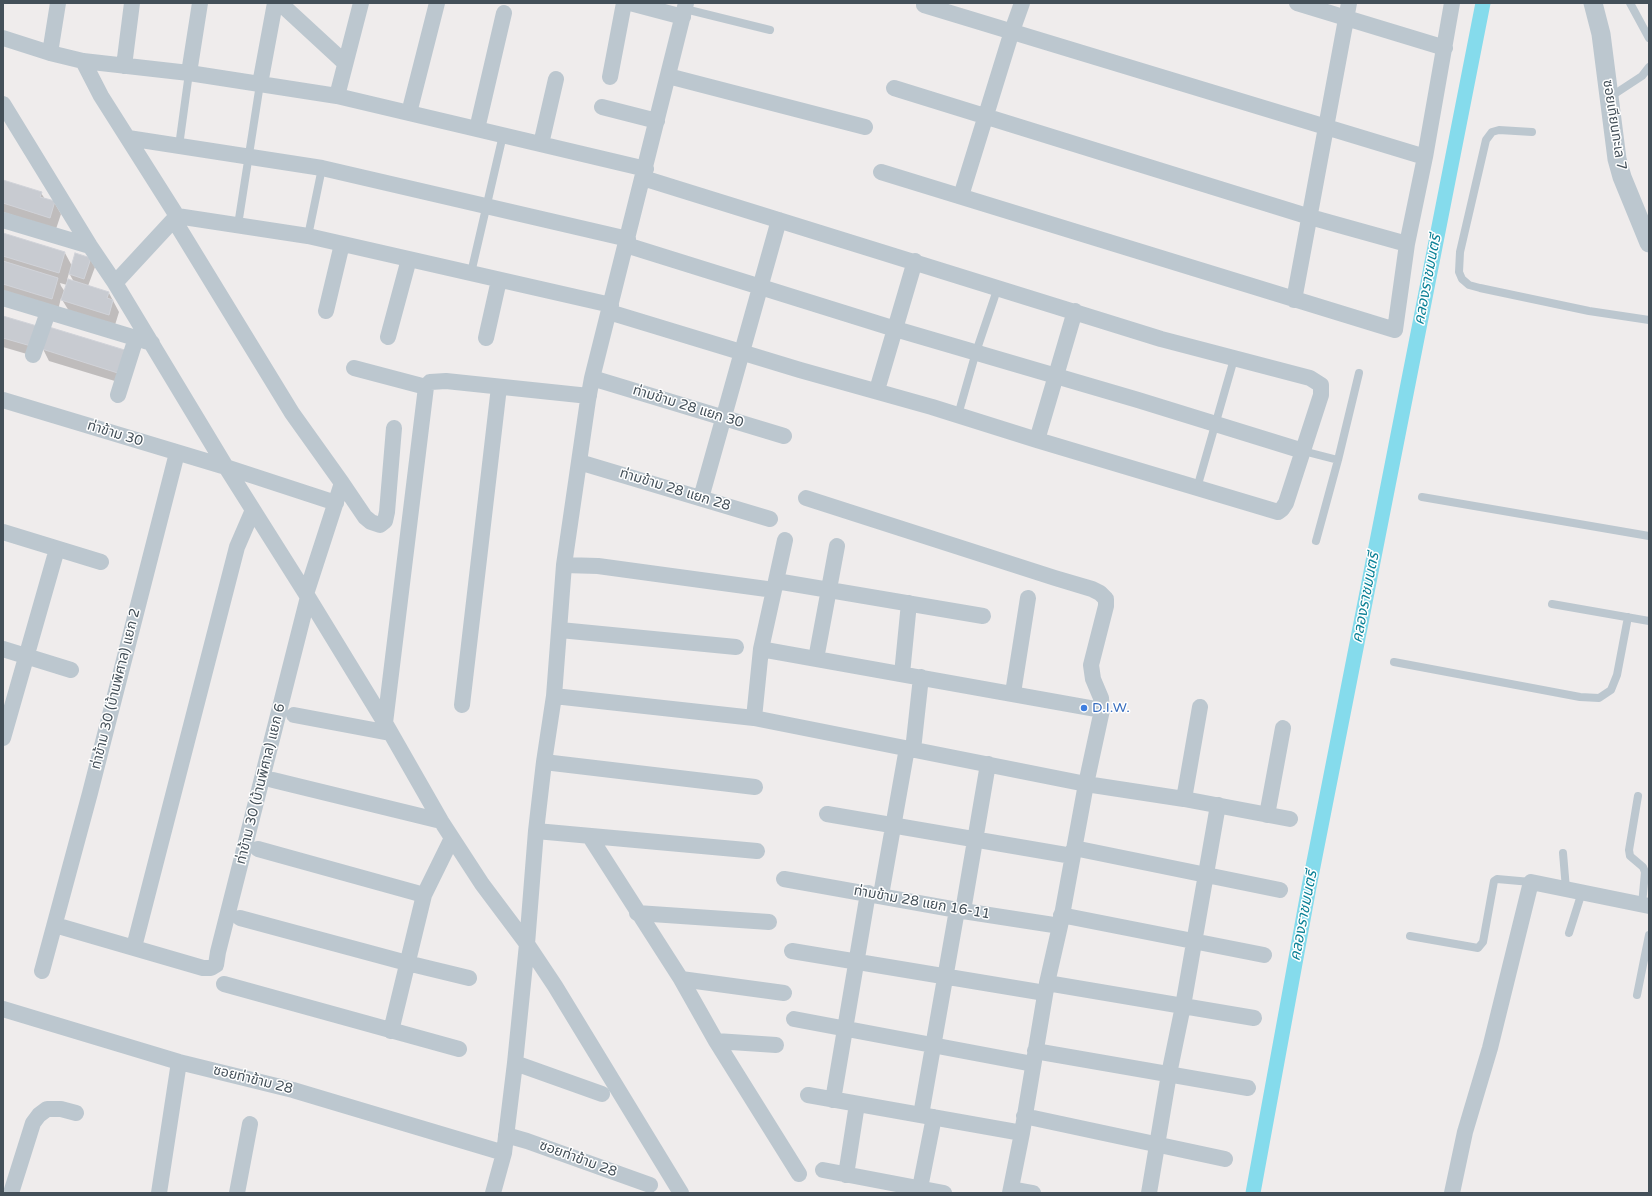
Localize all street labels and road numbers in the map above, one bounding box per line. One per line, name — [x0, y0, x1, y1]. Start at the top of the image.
street label: ซอยเทียนทะเล 7 — [1599, 79, 1629, 171]
street label: ท่ามข้าม 28 แยก 30 — [631, 382, 745, 432]
street label: ท่าข้าม 30 — [85, 418, 145, 450]
street label: ท่ามข้าม 28 แยก 28 — [618, 465, 732, 515]
street label: ท่าข้าม 30 (บ้านพิศาล) แยก 2 — [88, 607, 144, 771]
street label: ท่าข้าม 30 (บ้านพิศาล) แยก 6 — [233, 702, 289, 866]
street label: ท่ามข้าม 28 แยก 16-11 — [852, 883, 992, 923]
street label: ซอยท่าข้าม 28 — [211, 1062, 295, 1098]
street label: ซอยท่าข้าม 28 — [537, 1137, 619, 1181]

